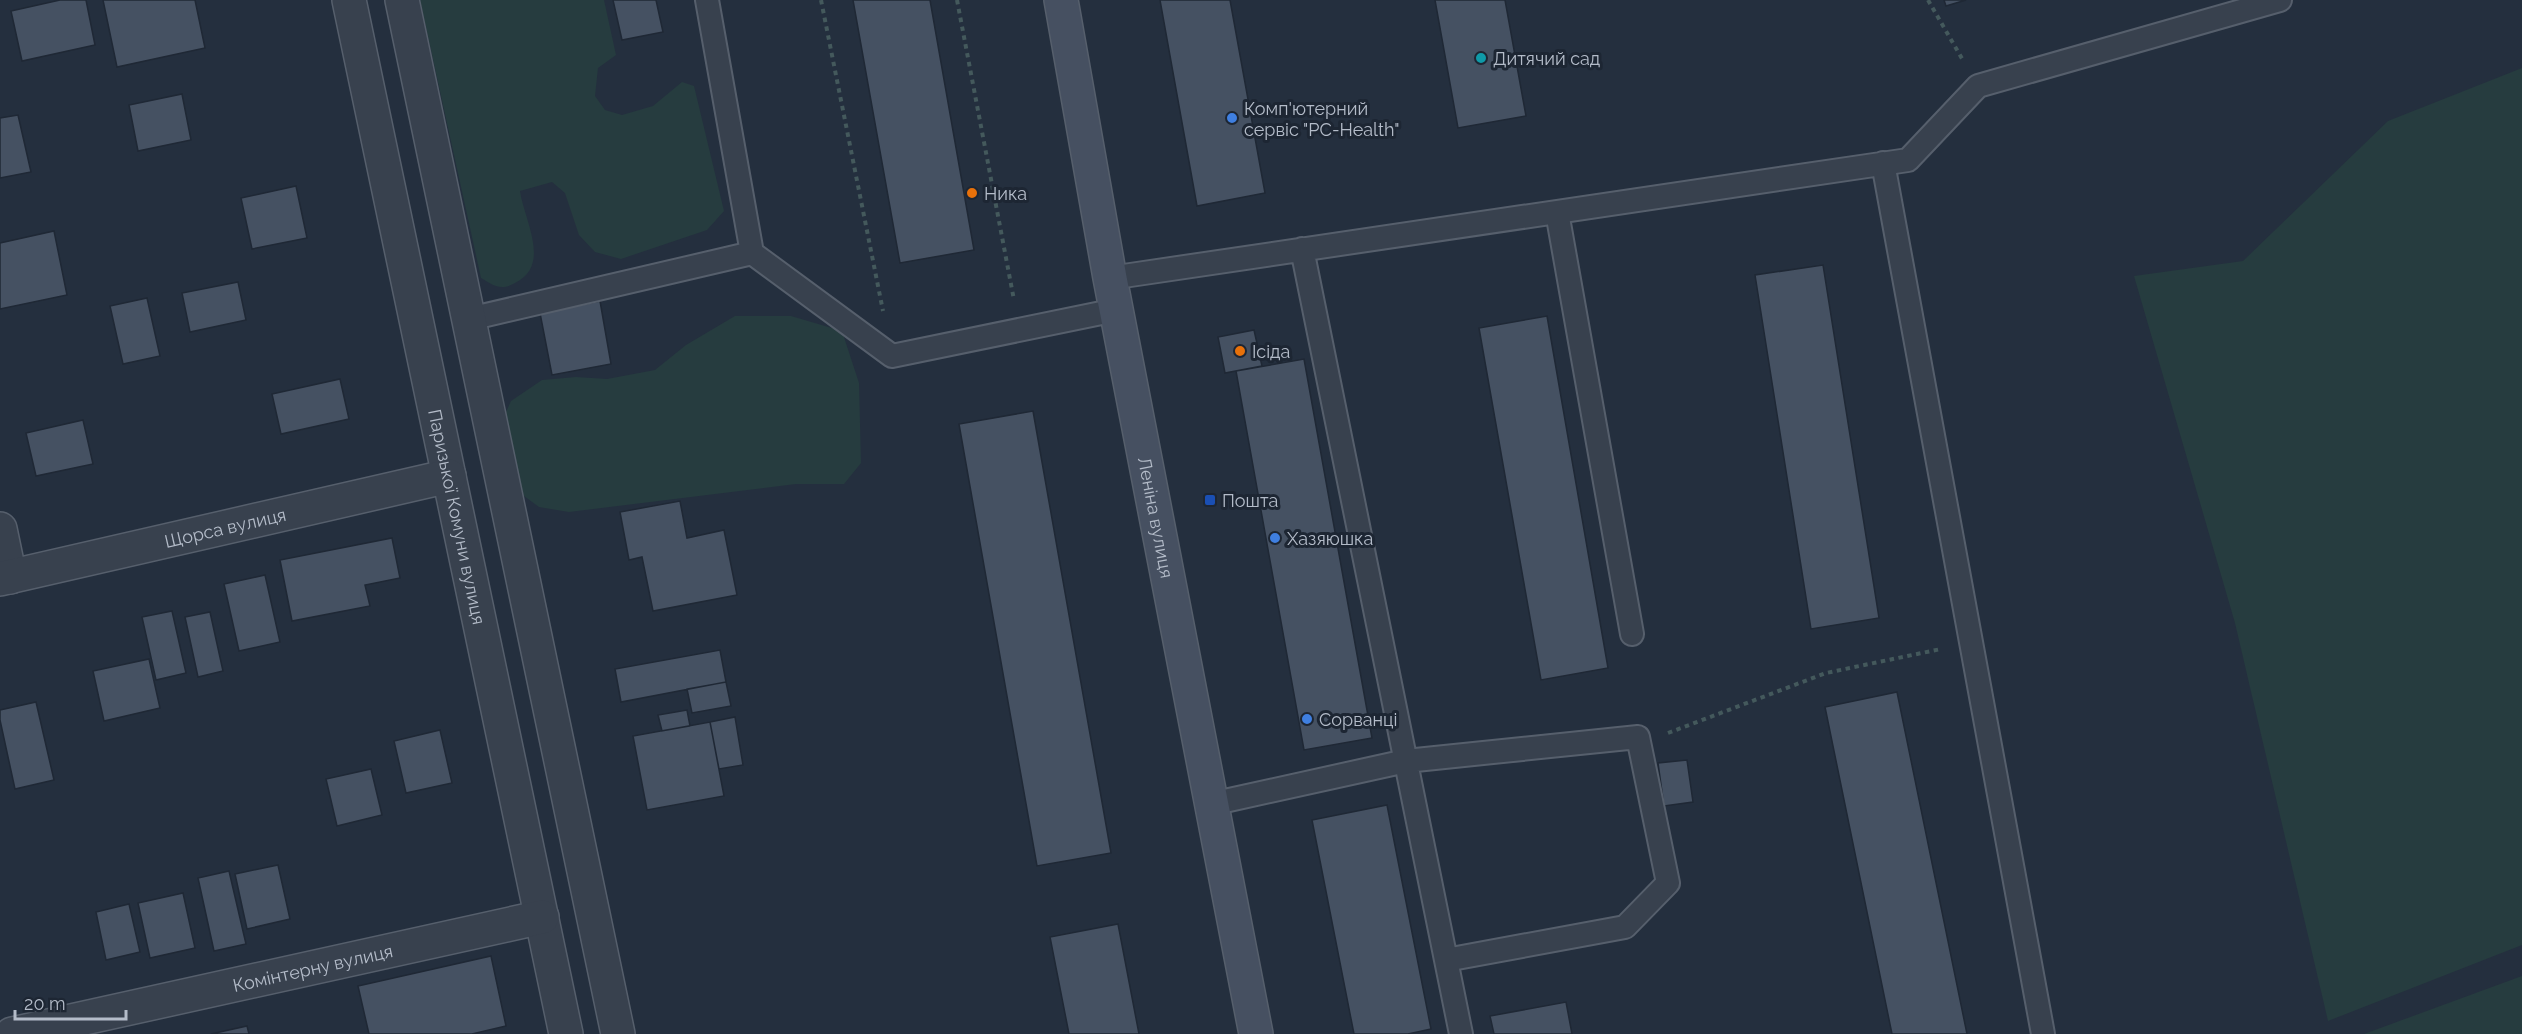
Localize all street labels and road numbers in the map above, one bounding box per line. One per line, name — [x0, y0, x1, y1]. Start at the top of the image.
street label: Паризької Комуни вулиця — [425, 407, 490, 626]
street label: Леніна вулиця — [1134, 455, 1178, 580]
street label: Щорса вулиця — [162, 503, 288, 551]
street label: Комінтерну вулиця — [231, 940, 395, 995]

